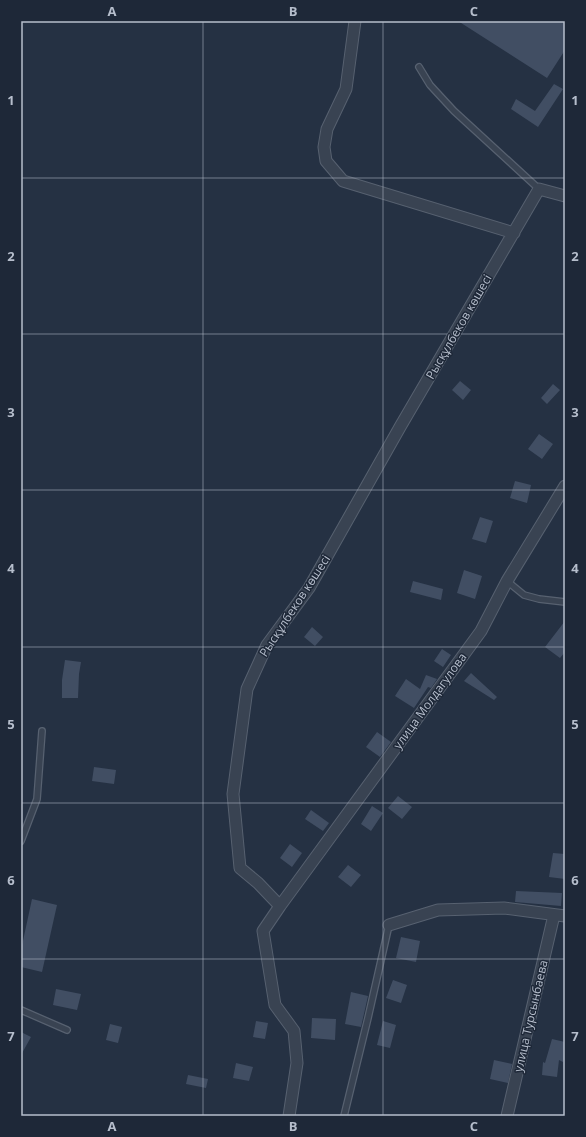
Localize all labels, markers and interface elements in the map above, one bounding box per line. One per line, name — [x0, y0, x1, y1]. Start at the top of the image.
text: A — [108, 2, 117, 20]
text: B — [289, 2, 298, 20]
text: C — [470, 2, 478, 20]
text: 1 — [7, 91, 15, 109]
text: 1 — [571, 91, 579, 109]
text: 2 — [7, 247, 15, 265]
text: 2 — [571, 247, 579, 265]
street label: Рысқұлбеков көшесі — [422, 271, 496, 382]
text: 3 — [7, 403, 15, 421]
text: 3 — [571, 403, 579, 421]
street label: Рысқұлбеков көшесі — [255, 551, 334, 660]
text: 4 — [7, 559, 15, 577]
text: 4 — [571, 559, 579, 577]
street label: улица Молдагулова — [389, 649, 470, 752]
text: 5 — [7, 715, 15, 733]
text: 5 — [571, 715, 579, 733]
text: 6 — [7, 871, 15, 889]
text: 6 — [571, 871, 579, 889]
street label: улица Турсынбаева — [509, 958, 552, 1074]
text: 7 — [7, 1027, 15, 1045]
text: 7 — [571, 1027, 579, 1045]
text: A — [108, 1117, 117, 1135]
text: B — [289, 1117, 298, 1135]
text: C — [470, 1117, 478, 1135]

